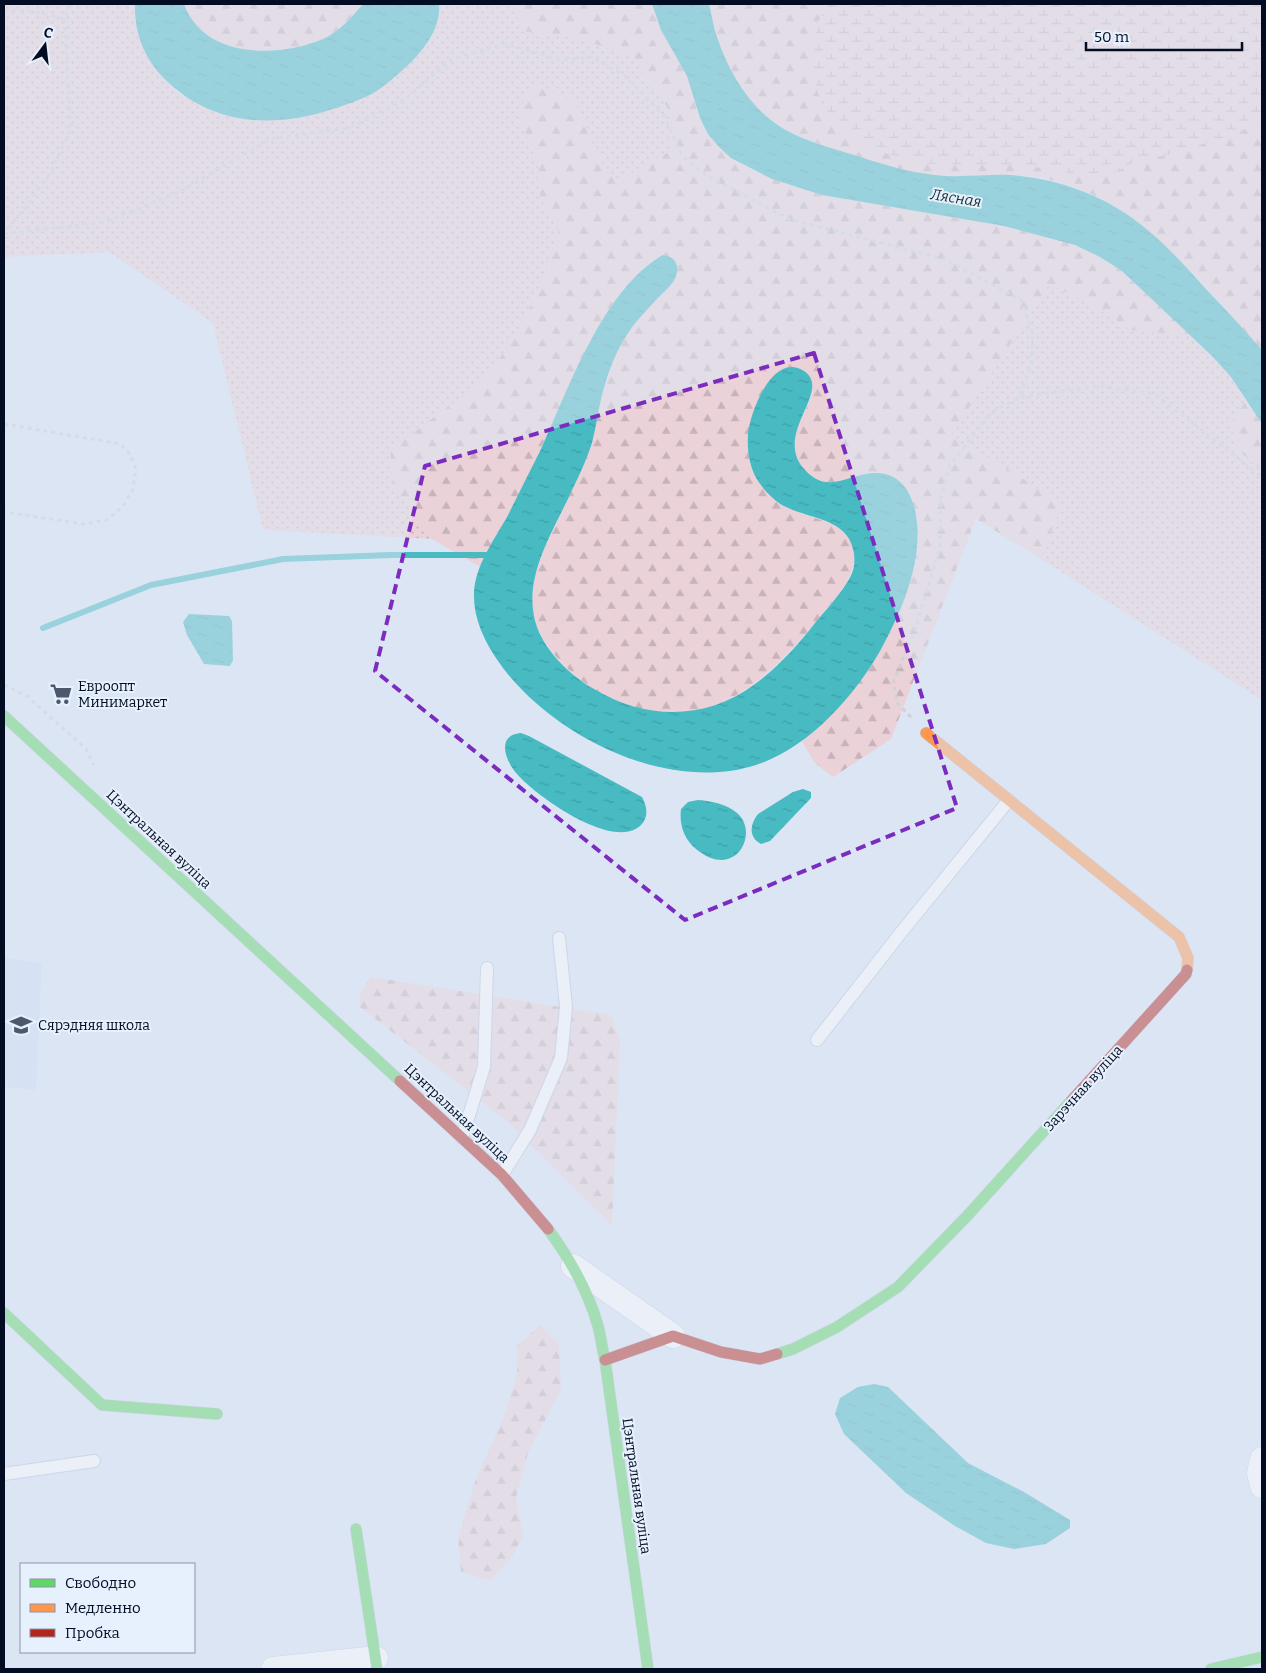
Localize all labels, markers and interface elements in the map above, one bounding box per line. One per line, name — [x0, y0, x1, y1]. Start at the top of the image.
north arrow — [20, 20, 70, 70]
scale bar — [1086, 20, 1242, 52]
text: С — [42, 24, 55, 42]
text: 50 m — [1094, 28, 1130, 46]
water label: Лясная — [928, 185, 983, 211]
place label: Евроопт Минимаркет — [78, 678, 167, 711]
supermarket icon: Евроопт Минимаркет — [48, 681, 74, 707]
street label: Цэнтральная вуліца — [103, 786, 215, 893]
school or university icon: Сярэдняя школа — [8, 1012, 34, 1038]
place label: Сярэдняя школа — [38, 1017, 150, 1034]
street label: Зарэчная вуліца — [1040, 1042, 1127, 1135]
street label: Цэнтральная вуліца — [401, 1060, 513, 1167]
street label: Цэнтральная вуліца — [619, 1417, 655, 1556]
legend — [20, 1563, 195, 1653]
text: Свободно — [65, 1574, 136, 1592]
text: Медленно — [65, 1599, 141, 1617]
text: Пробка — [65, 1624, 120, 1642]

